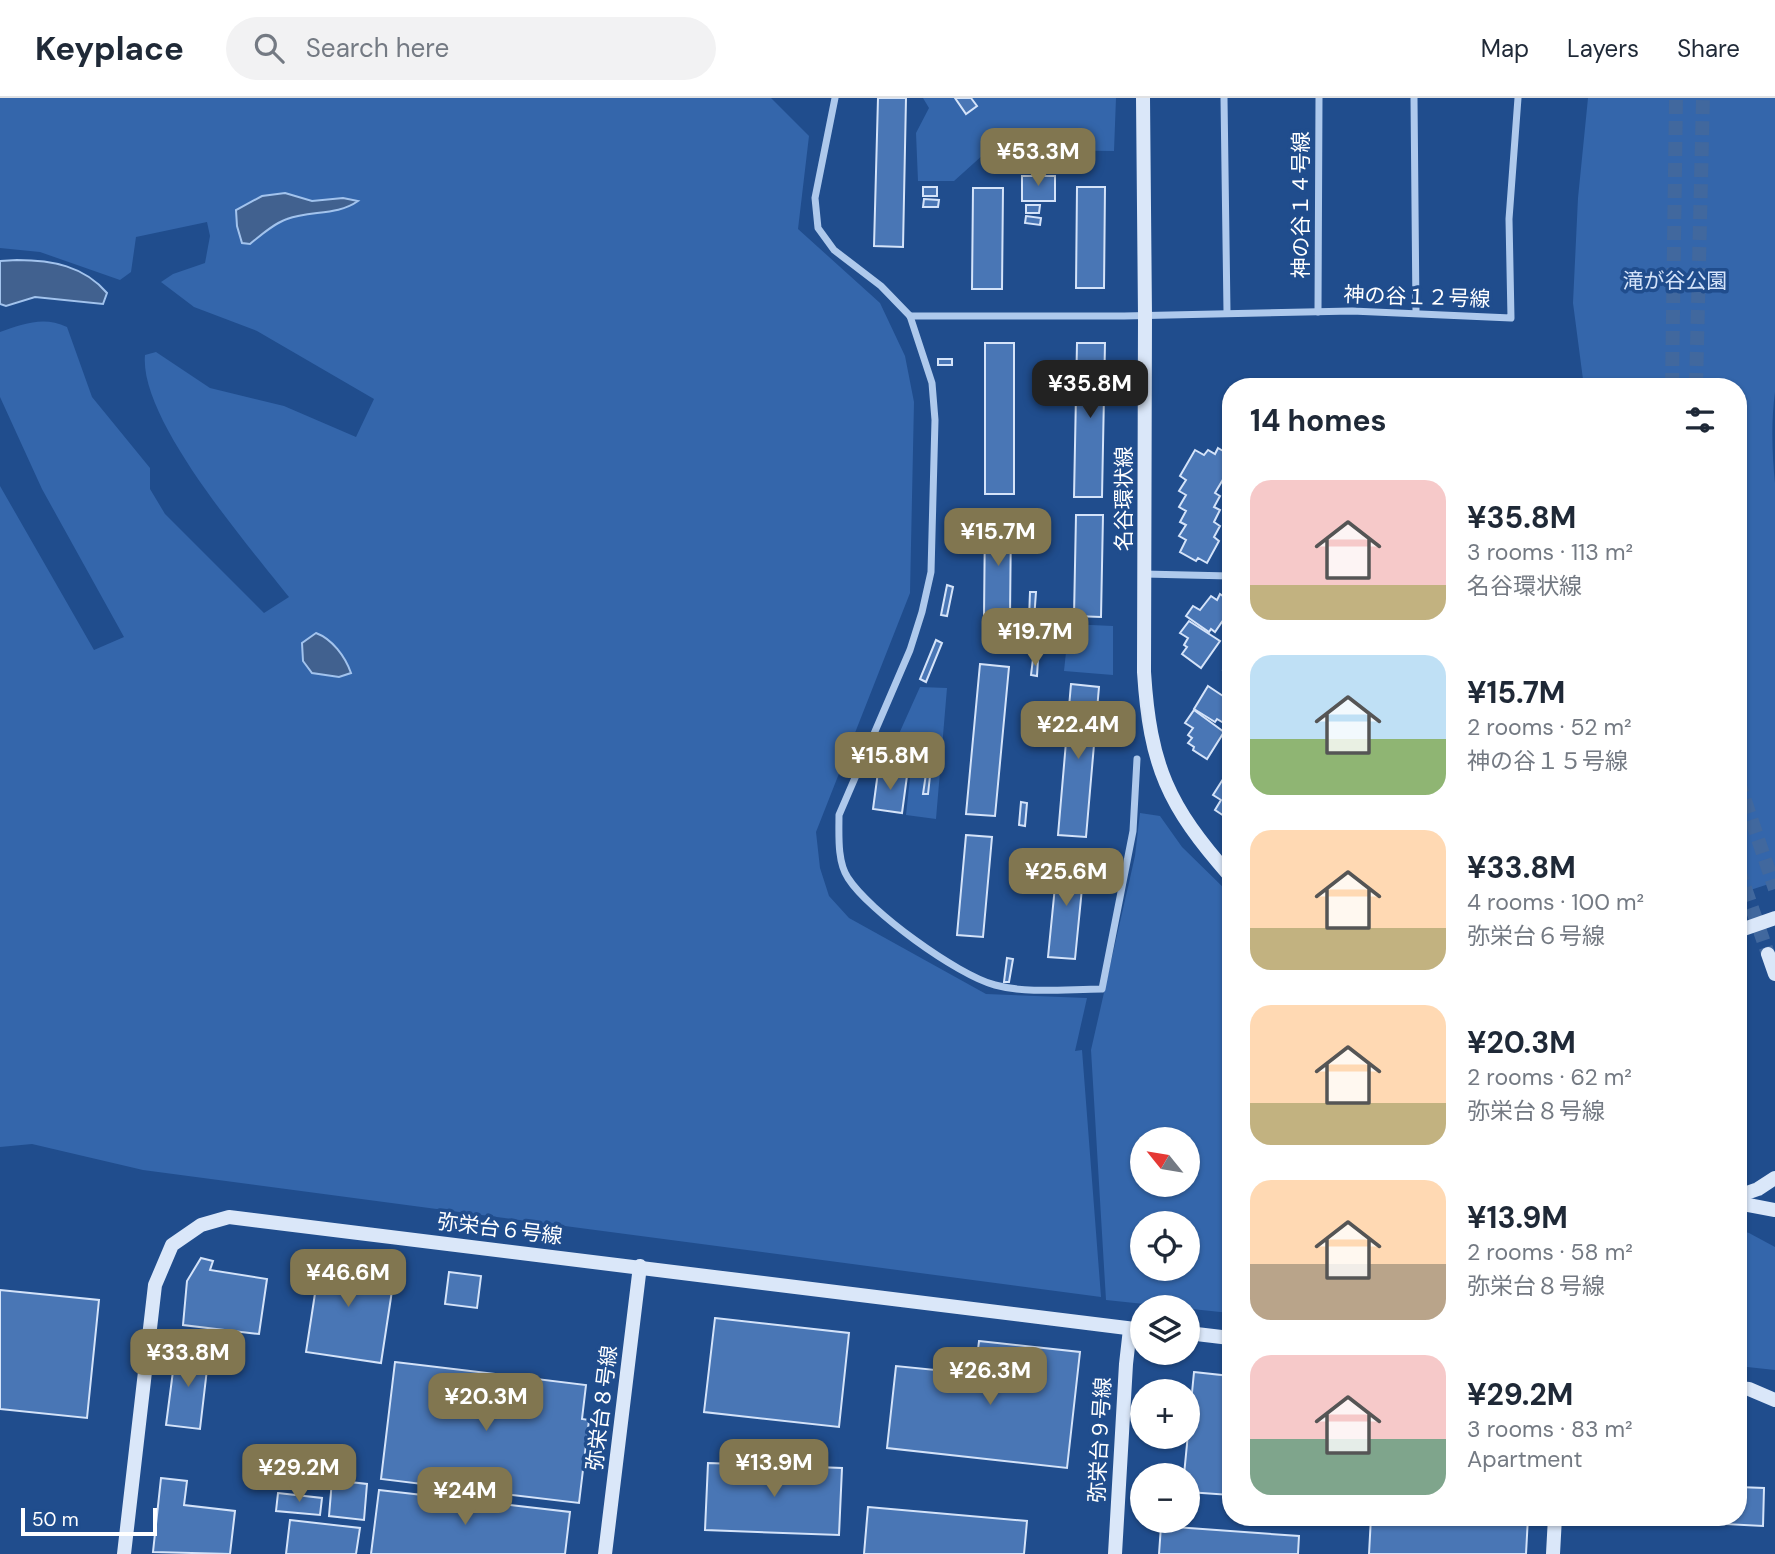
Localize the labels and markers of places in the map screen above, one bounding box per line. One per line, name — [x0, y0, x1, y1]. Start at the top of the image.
pin: ¥53.3M — [981, 129, 1095, 188]
pin: ¥35.8M — [1033, 360, 1147, 420]
pin: ¥15.7M — [941, 508, 1055, 568]
pin: ¥19.7M — [978, 608, 1092, 668]
pin: ¥22.4M — [1021, 702, 1135, 761]
pin: ¥15.8M — [833, 732, 947, 792]
pin: ¥25.6M — [1009, 848, 1123, 908]
pin: ¥46.6M — [291, 1250, 405, 1309]
pin: ¥33.8M — [131, 1330, 245, 1389]
pin: ¥26.3M — [933, 1348, 1047, 1407]
pin: ¥20.3M — [429, 1374, 543, 1433]
pin: ¥13.9M — [717, 1440, 831, 1499]
pin: ¥29.2M — [242, 1444, 356, 1504]
pin: ¥24M — [424, 1468, 506, 1527]

